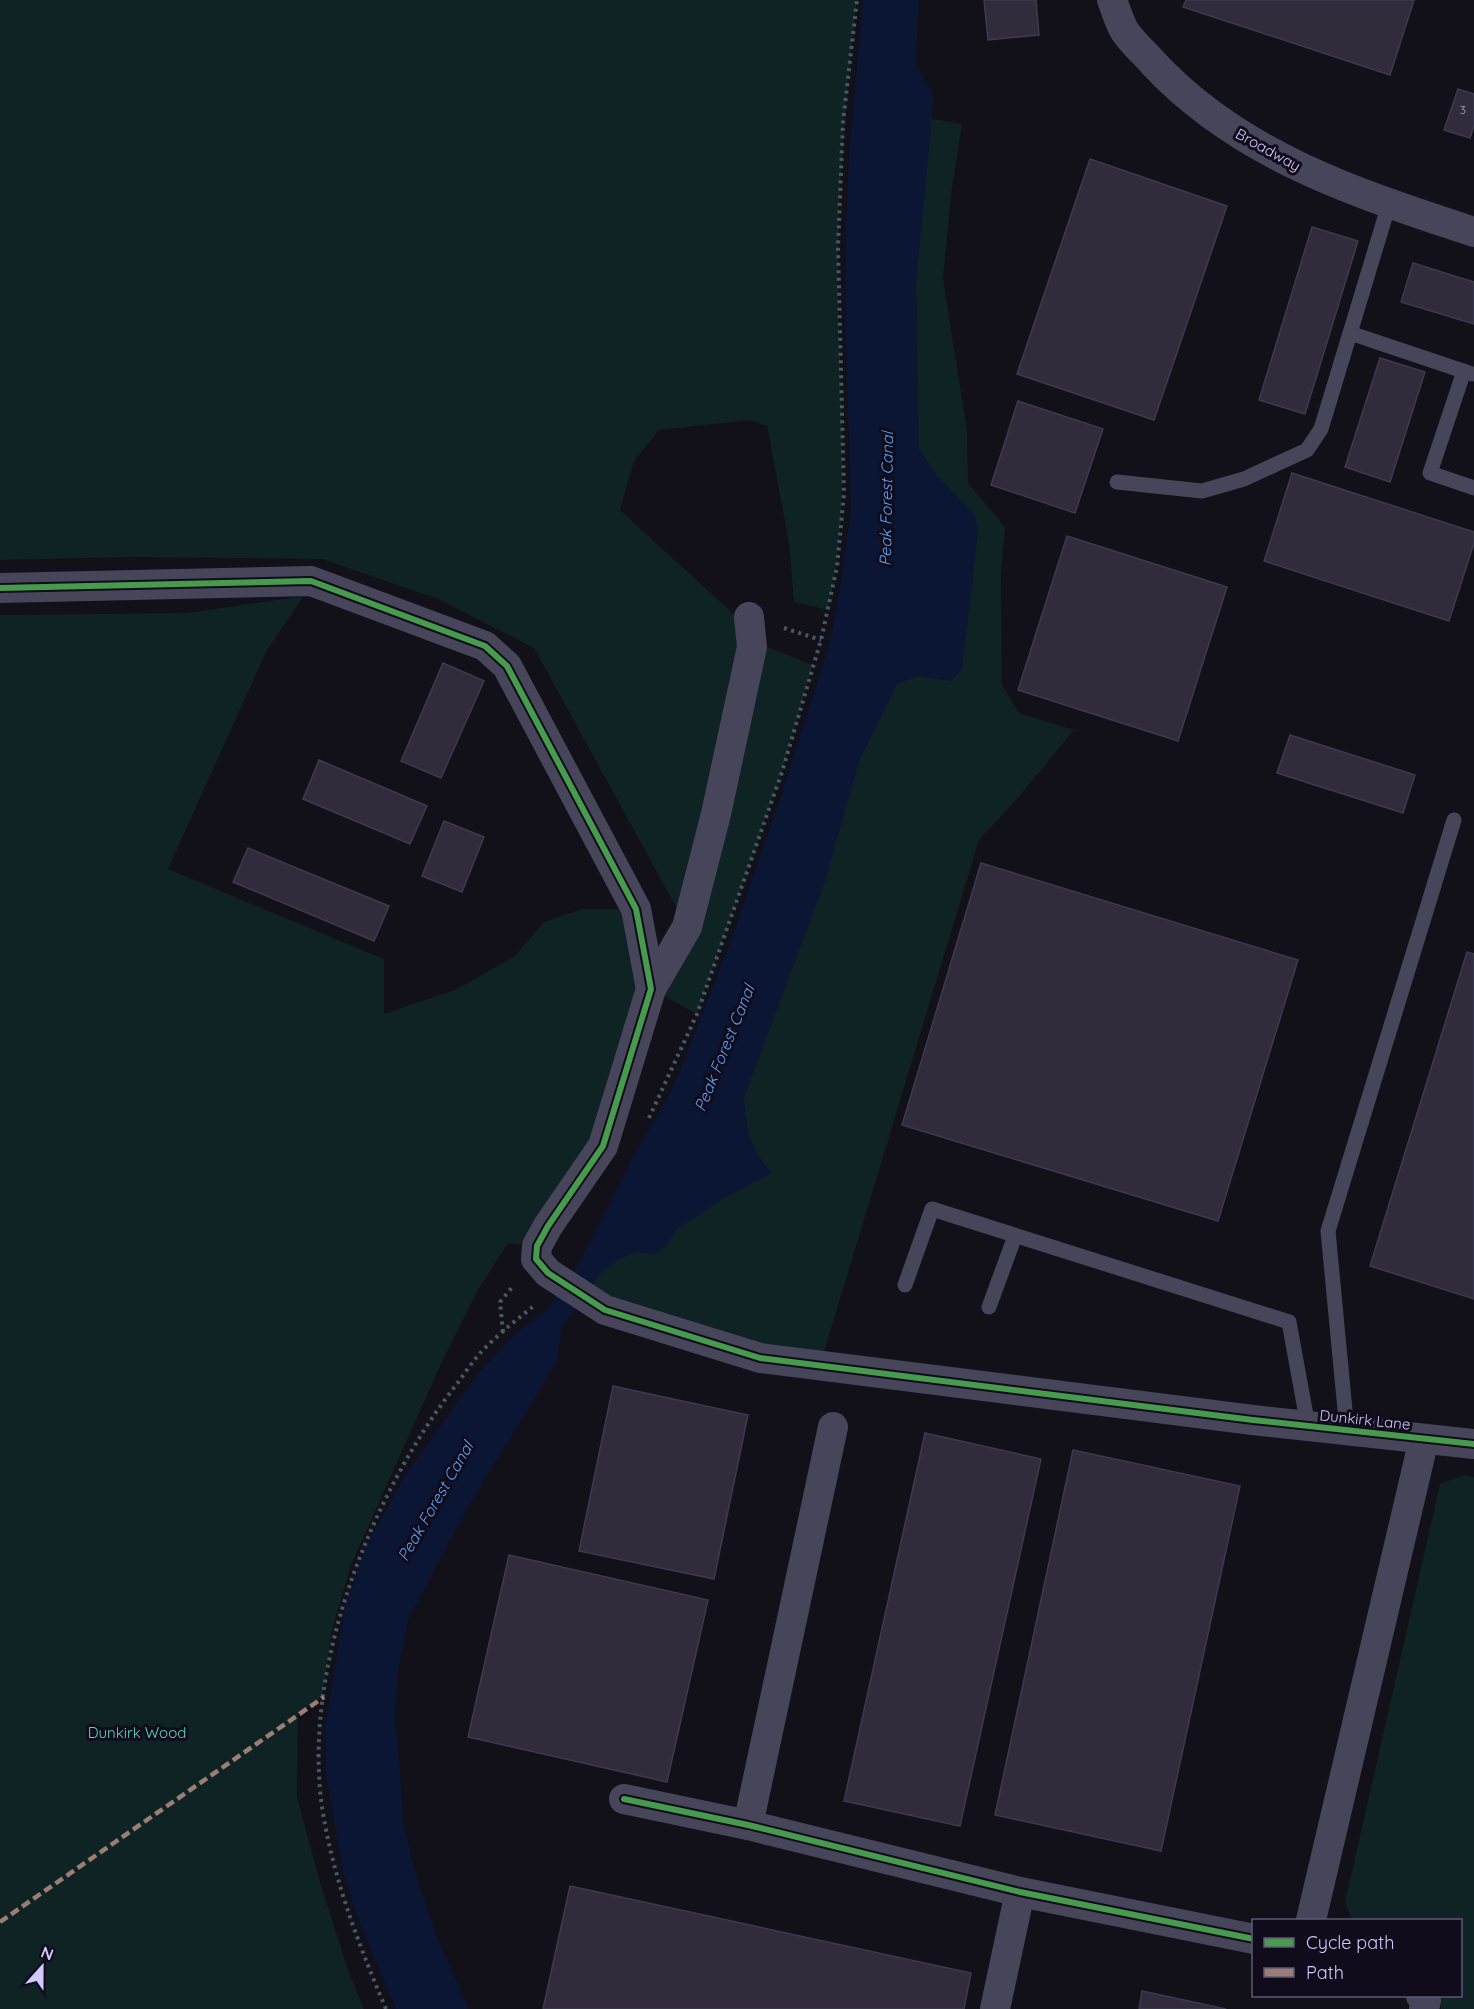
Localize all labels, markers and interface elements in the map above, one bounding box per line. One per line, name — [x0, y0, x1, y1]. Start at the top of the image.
house number: 3 — [1460, 102, 1466, 117]
street label: Broadway — [1232, 124, 1304, 175]
water label: Peak Forest Canal — [875, 429, 897, 566]
water label: Peak Forest Canal — [690, 980, 759, 1114]
street label: Dunkirk Lane — [1319, 1405, 1411, 1434]
water label: Peak Forest Canal — [393, 1436, 478, 1564]
park label: Dunkirk Wood — [88, 1723, 186, 1742]
legend — [1252, 1919, 1462, 1997]
text: Cycle path — [1306, 1931, 1394, 1954]
north arrow — [12, 1937, 72, 1997]
text: N — [38, 1942, 56, 1964]
text: Path — [1306, 1961, 1344, 1984]

